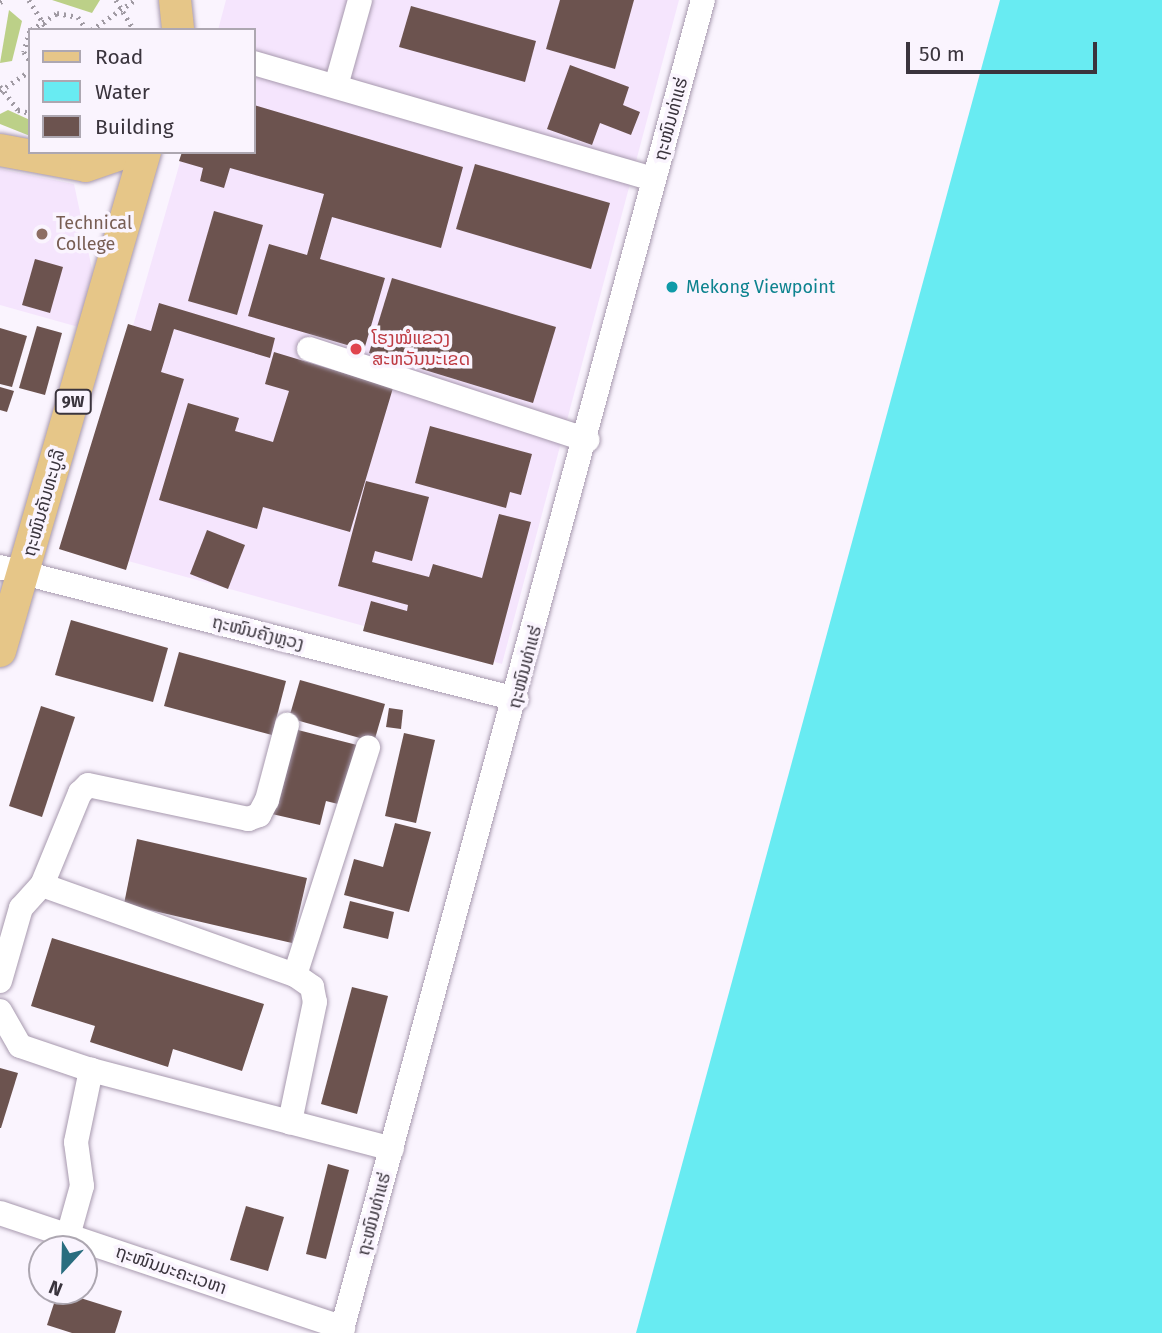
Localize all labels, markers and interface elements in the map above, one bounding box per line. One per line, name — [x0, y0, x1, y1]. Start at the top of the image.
legend — [28, 28, 256, 154]
scale bar — [910, 28, 1101, 72]
text: 50 m — [919, 41, 965, 67]
text: Road — [95, 44, 143, 70]
street label: ຖະໜົນທ່າແຮ່ — [649, 75, 693, 163]
text: Water — [95, 79, 150, 105]
text: Building — [95, 114, 174, 140]
place label: Technical College — [56, 213, 132, 256]
marker: Technical College — [34, 226, 50, 242]
place label: Mekong Viewpoint — [686, 276, 835, 298]
marker: Mekong Viewpoint — [664, 279, 680, 295]
place label: ໂຮງໝໍແຂວງ ສະຫວັນນະເຂດ — [372, 328, 470, 370]
marker: ໂຮງໝໍແຂວງ ສະຫວັນນະເຂດ — [346, 339, 366, 359]
road number: 9W — [54, 390, 92, 414]
street label: ຖະໜົນຄັນທະບູລີ — [18, 447, 70, 559]
street label: ຖະໜົນຄັງຫຼວງ — [210, 611, 306, 655]
street label: ຖະໜົນທ່າແຮ່ — [503, 623, 547, 711]
street label: ຖະໜົນທ່າແຮ່ — [352, 1170, 396, 1258]
north arrow — [28, 1235, 98, 1305]
street label: ຖະໜົນມະຄະເວຫາ — [113, 1241, 229, 1299]
text: N — [46, 1275, 66, 1301]

